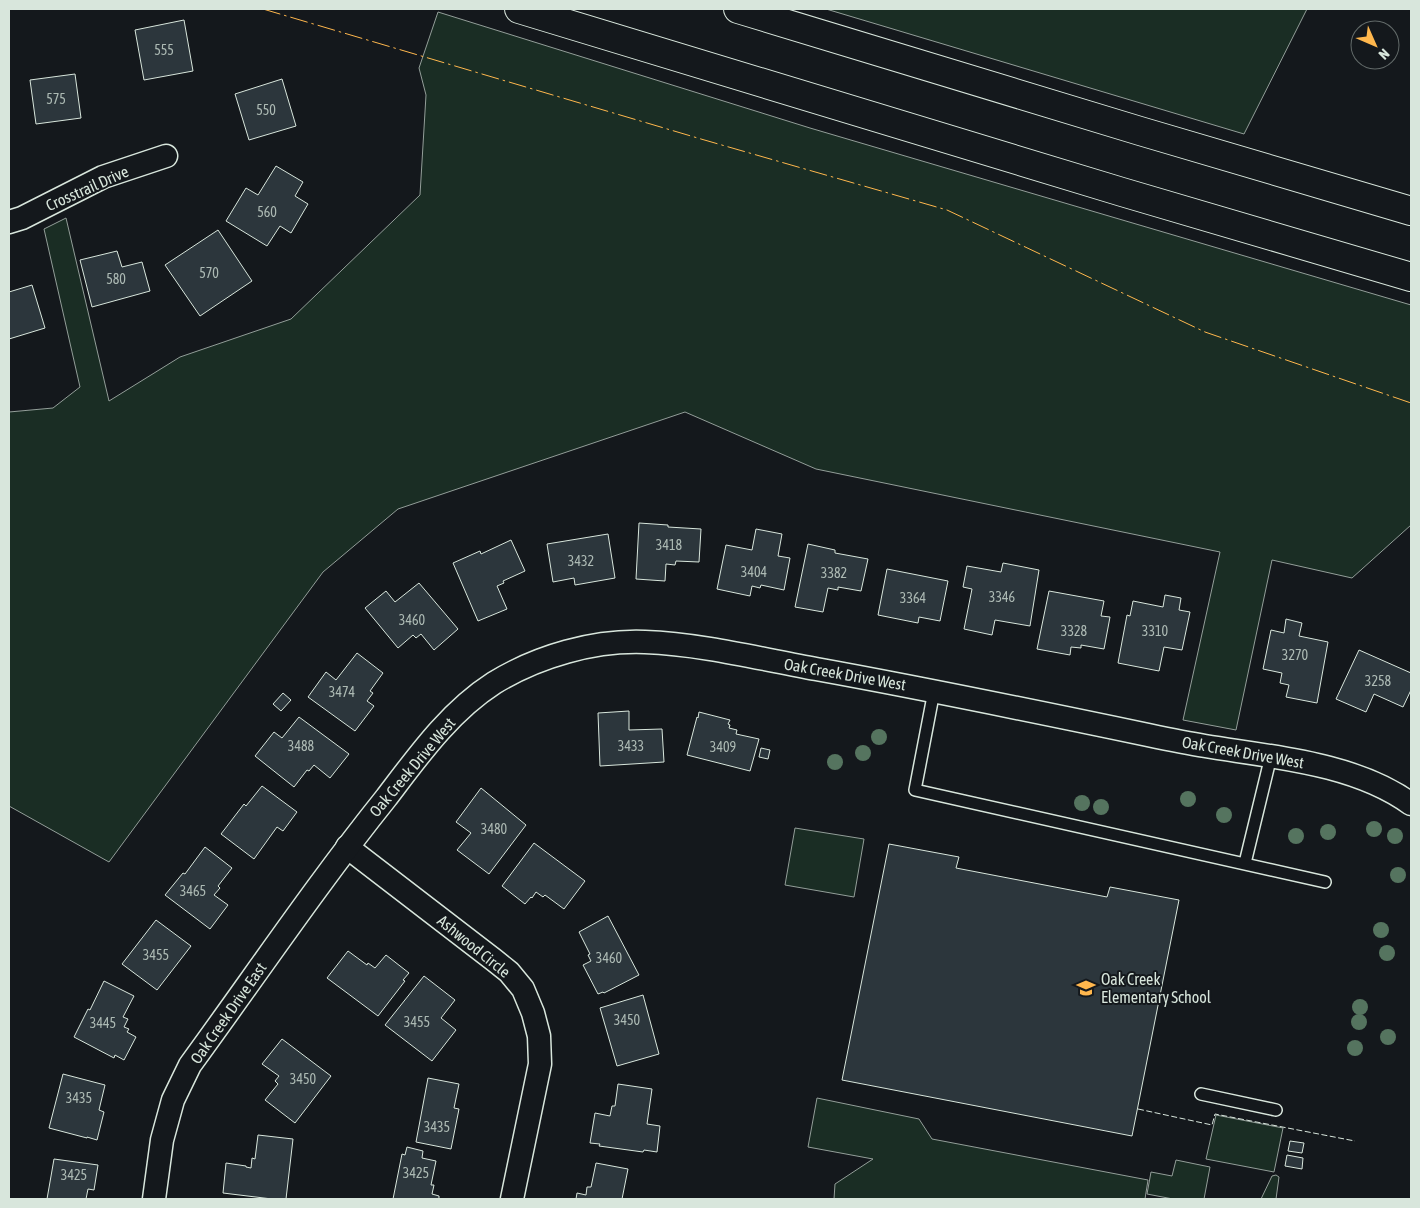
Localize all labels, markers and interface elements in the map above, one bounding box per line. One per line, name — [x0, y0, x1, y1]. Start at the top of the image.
north arrow — [1350, 20, 1400, 70]
house number: 555 — [154, 42, 174, 58]
text: N — [1376, 46, 1393, 63]
house number: 575 — [46, 91, 66, 107]
house number: 550 — [256, 102, 276, 118]
street label: Crosstrail Drive — [43, 162, 131, 214]
house number: 560 — [257, 204, 277, 220]
house number: 570 — [199, 265, 219, 281]
house number: 580 — [106, 271, 126, 287]
house number: 3418 — [656, 537, 683, 553]
house number: 3432 — [568, 553, 594, 569]
house number: 3404 — [741, 564, 768, 580]
house number: 3382 — [821, 565, 847, 581]
house number: 3346 — [989, 589, 1016, 605]
house number: 3364 — [900, 590, 927, 606]
house number: 3460 — [399, 612, 426, 628]
house number: 3328 — [1061, 623, 1088, 639]
house number: 3310 — [1142, 623, 1169, 639]
house number: 3270 — [1282, 647, 1309, 663]
street label: Oak Creek Drive West — [783, 654, 908, 694]
house number: 3258 — [1365, 673, 1392, 689]
house number: 3474 — [329, 684, 356, 700]
street label: Oak Creek Drive West — [365, 714, 459, 820]
street label: Oak Creek Drive West — [1181, 732, 1306, 772]
house number: 3488 — [288, 738, 315, 754]
house number: 3433 — [618, 738, 644, 754]
house number: 3409 — [710, 739, 736, 755]
house number: 3480 — [481, 821, 508, 837]
house number: 3465 — [180, 883, 206, 899]
street label: Ashwood Circle — [434, 911, 514, 981]
house number: 3455 — [143, 947, 169, 963]
house number: 3460 — [596, 950, 623, 966]
street label: Oak Creek Drive East — [186, 959, 270, 1067]
place label: Oak Creek Elementary School — [1101, 970, 1212, 1007]
school or university icon: Oak Creek Elementary School — [1075, 977, 1097, 999]
house number: 3450 — [614, 1012, 641, 1028]
house number: 3455 — [404, 1014, 430, 1030]
house number: 3445 — [90, 1015, 116, 1031]
house number: 3450 — [290, 1071, 317, 1087]
house number: 3435 — [66, 1090, 92, 1106]
house number: 3435 — [424, 1119, 450, 1135]
house number: 3425 — [403, 1165, 429, 1181]
house number: 3425 — [61, 1167, 87, 1183]

